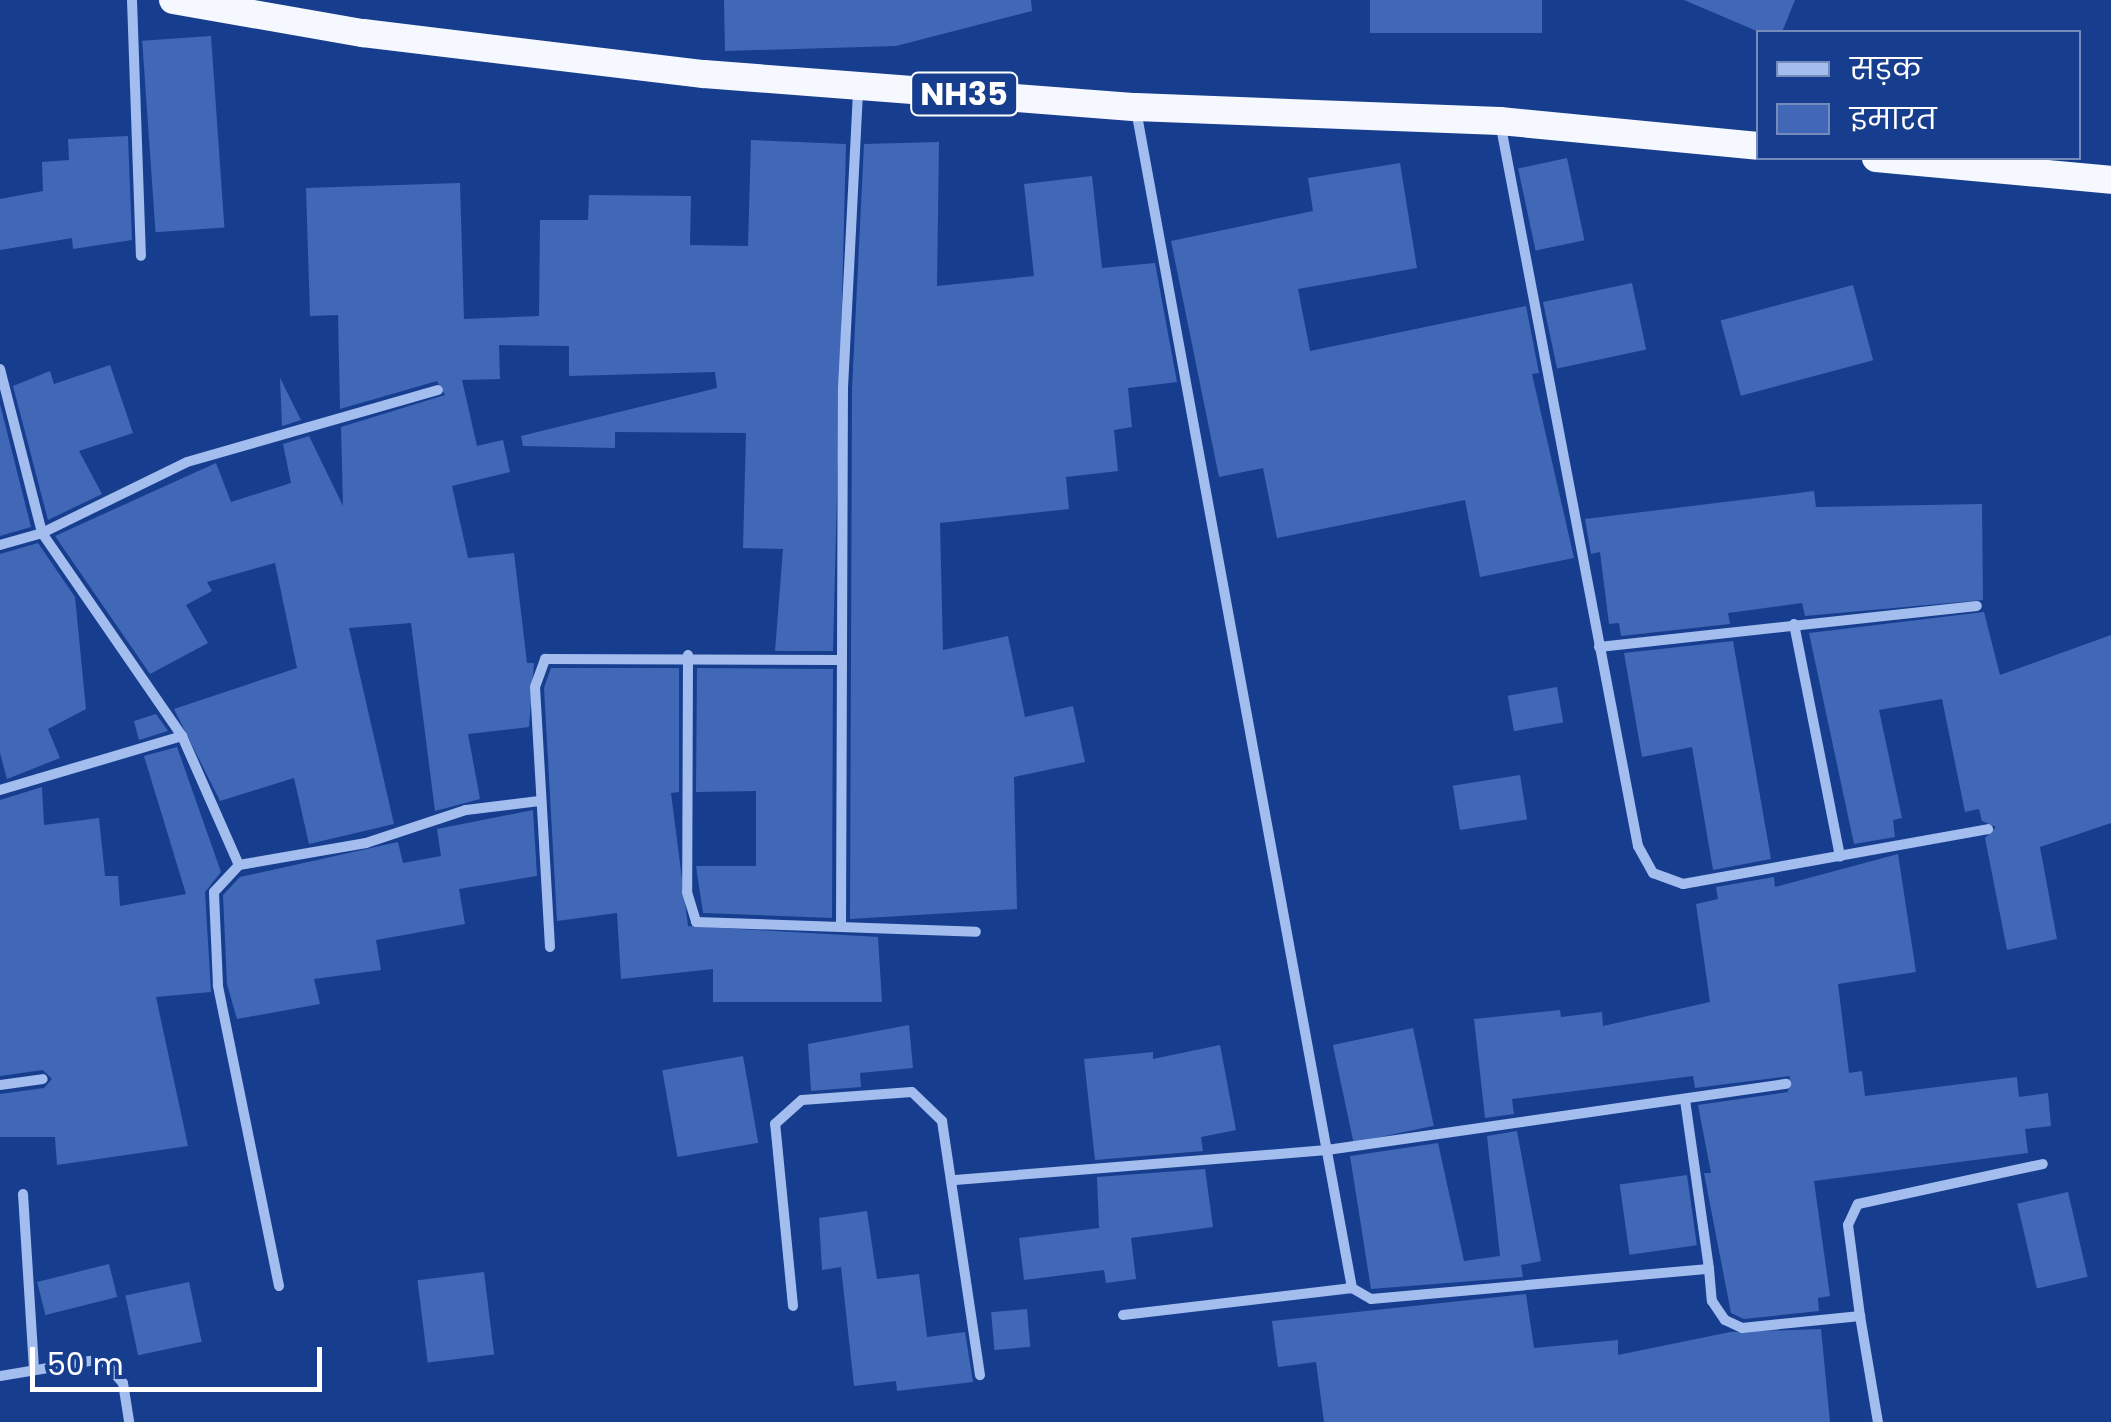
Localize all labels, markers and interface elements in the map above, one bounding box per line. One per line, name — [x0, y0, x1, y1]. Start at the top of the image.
legend — [1756, 30, 2081, 160]
text: सड़क — [1850, 47, 1922, 90]
road number: NH35 — [909, 67, 1019, 121]
text: इमारत — [1850, 97, 1937, 140]
scale bar — [35, 1327, 328, 1389]
text: 50 m — [47, 1343, 124, 1386]

